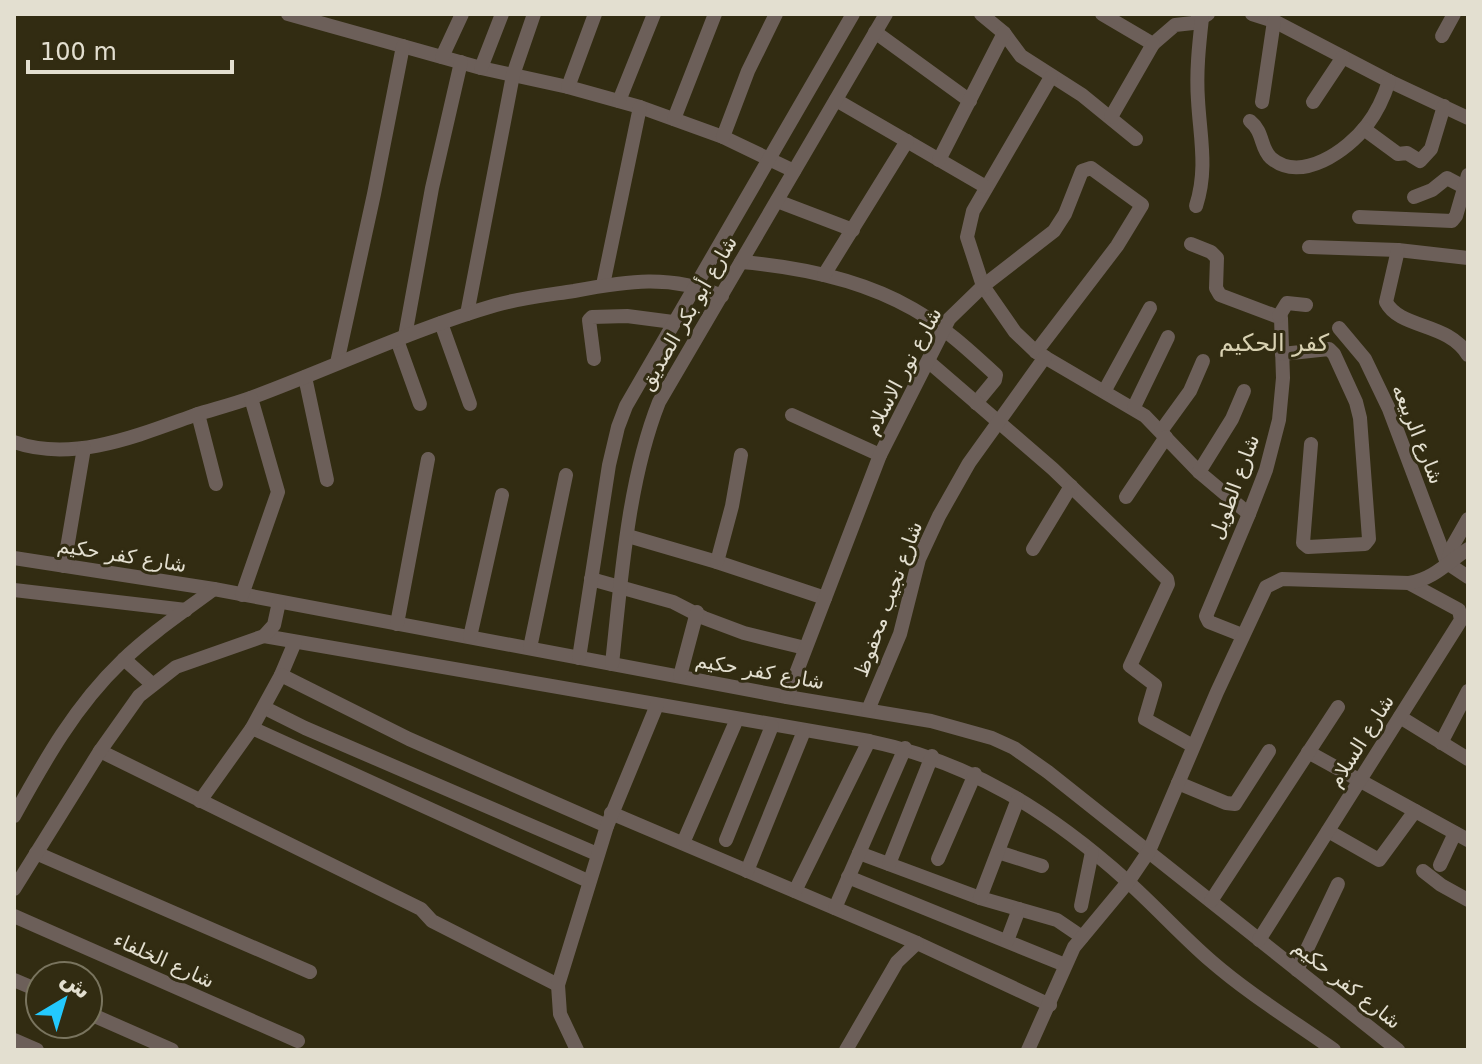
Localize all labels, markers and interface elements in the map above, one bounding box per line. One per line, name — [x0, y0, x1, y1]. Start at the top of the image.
scale bar — [28, 24, 232, 74]
text: 100 m — [40, 38, 117, 66]
street label: شارع أبو بكر الصديق — [633, 231, 742, 394]
street label: شارع نور الاسلام — [859, 303, 947, 439]
district label: كفر الحكيم — [1219, 329, 1330, 357]
street label: شارع الربيعه — [1387, 381, 1449, 487]
street label: شارع الطويل — [1204, 431, 1264, 543]
street label: شارع نجيب محفوظ — [849, 518, 927, 680]
street label: شارع كفر حكيم — [56, 533, 188, 577]
street label: شارع كفر حكيم — [694, 648, 826, 694]
street label: شارع السلام — [1323, 690, 1399, 792]
street label: شارع الخلفاء — [110, 927, 218, 993]
street label: شارع كفر حكيم — [1288, 934, 1406, 1034]
north arrow — [24, 960, 104, 1040]
text: ش — [56, 965, 96, 1004]

